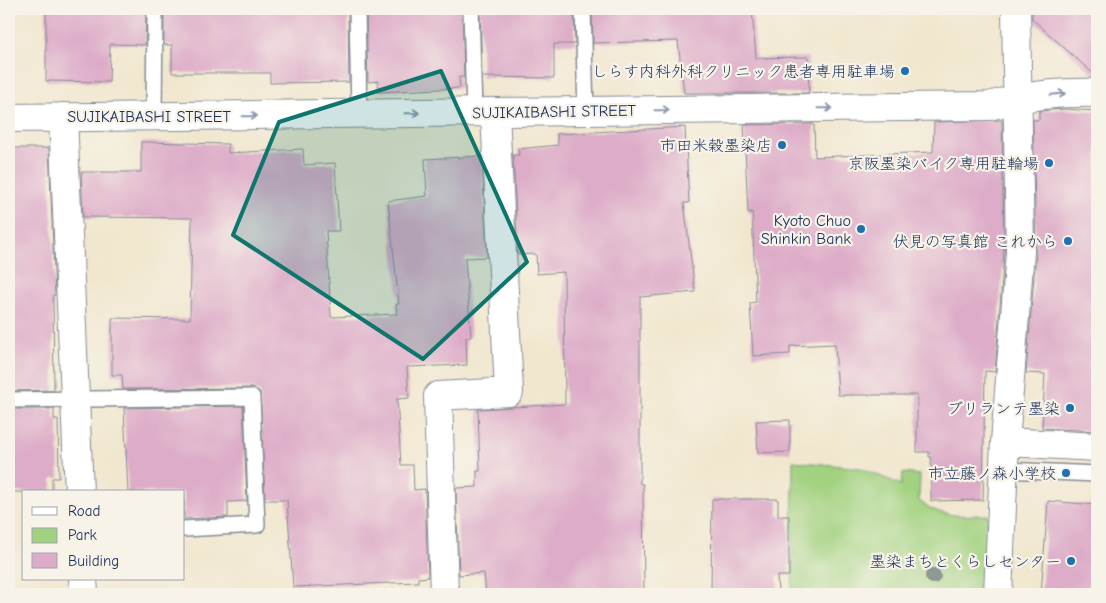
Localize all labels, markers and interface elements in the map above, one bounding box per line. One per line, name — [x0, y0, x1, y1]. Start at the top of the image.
place label: しらす内科外科クリニック患者専用駐車場 — [592, 63, 895, 81]
marker: しらす内科外科クリニック患者専用駐車場 — [899, 65, 911, 77]
one-way arrow — [1050, 89, 1066, 98]
street label: SUJIKAIBASHI STREET — [472, 102, 637, 122]
one-way arrow — [816, 103, 833, 113]
one-way arrow — [654, 105, 670, 115]
street label: SUJIKAIBASHI STREET — [67, 108, 231, 126]
one-way arrow — [404, 108, 420, 118]
one-way arrow — [242, 111, 258, 121]
place label: 市田米穀墨染店 — [660, 137, 772, 155]
marker: 市田米穀墨染店 — [776, 139, 788, 151]
place label: 京阪墨染バイク専用駐輪場 — [848, 155, 1039, 173]
marker: 京阪墨染バイク専用駐輪場 — [1043, 157, 1055, 169]
place label: Kyoto Chuo Shinkin Bank — [761, 212, 851, 248]
marker: Kyoto Chuo Shinkin Bank — [855, 223, 867, 235]
place label: 伏見の写真館 これから — [893, 233, 1058, 251]
marker: 伏見の写真館 これから — [1062, 235, 1074, 247]
place label: ブリランテ墨染 — [947, 400, 1060, 418]
marker: ブリランテ墨染 — [1064, 402, 1076, 414]
place label: 市立藤ノ森小学校 — [928, 465, 1056, 483]
marker: 市立藤ノ森小学校 — [1060, 467, 1072, 479]
legend — [22, 490, 185, 580]
text: Road — [68, 502, 100, 520]
text: Park — [68, 526, 97, 544]
text: Building — [68, 552, 119, 570]
place label: 墨染まちとくらしセンター — [870, 553, 1061, 571]
marker: 墨染まちとくらしセンター — [1065, 555, 1077, 567]

